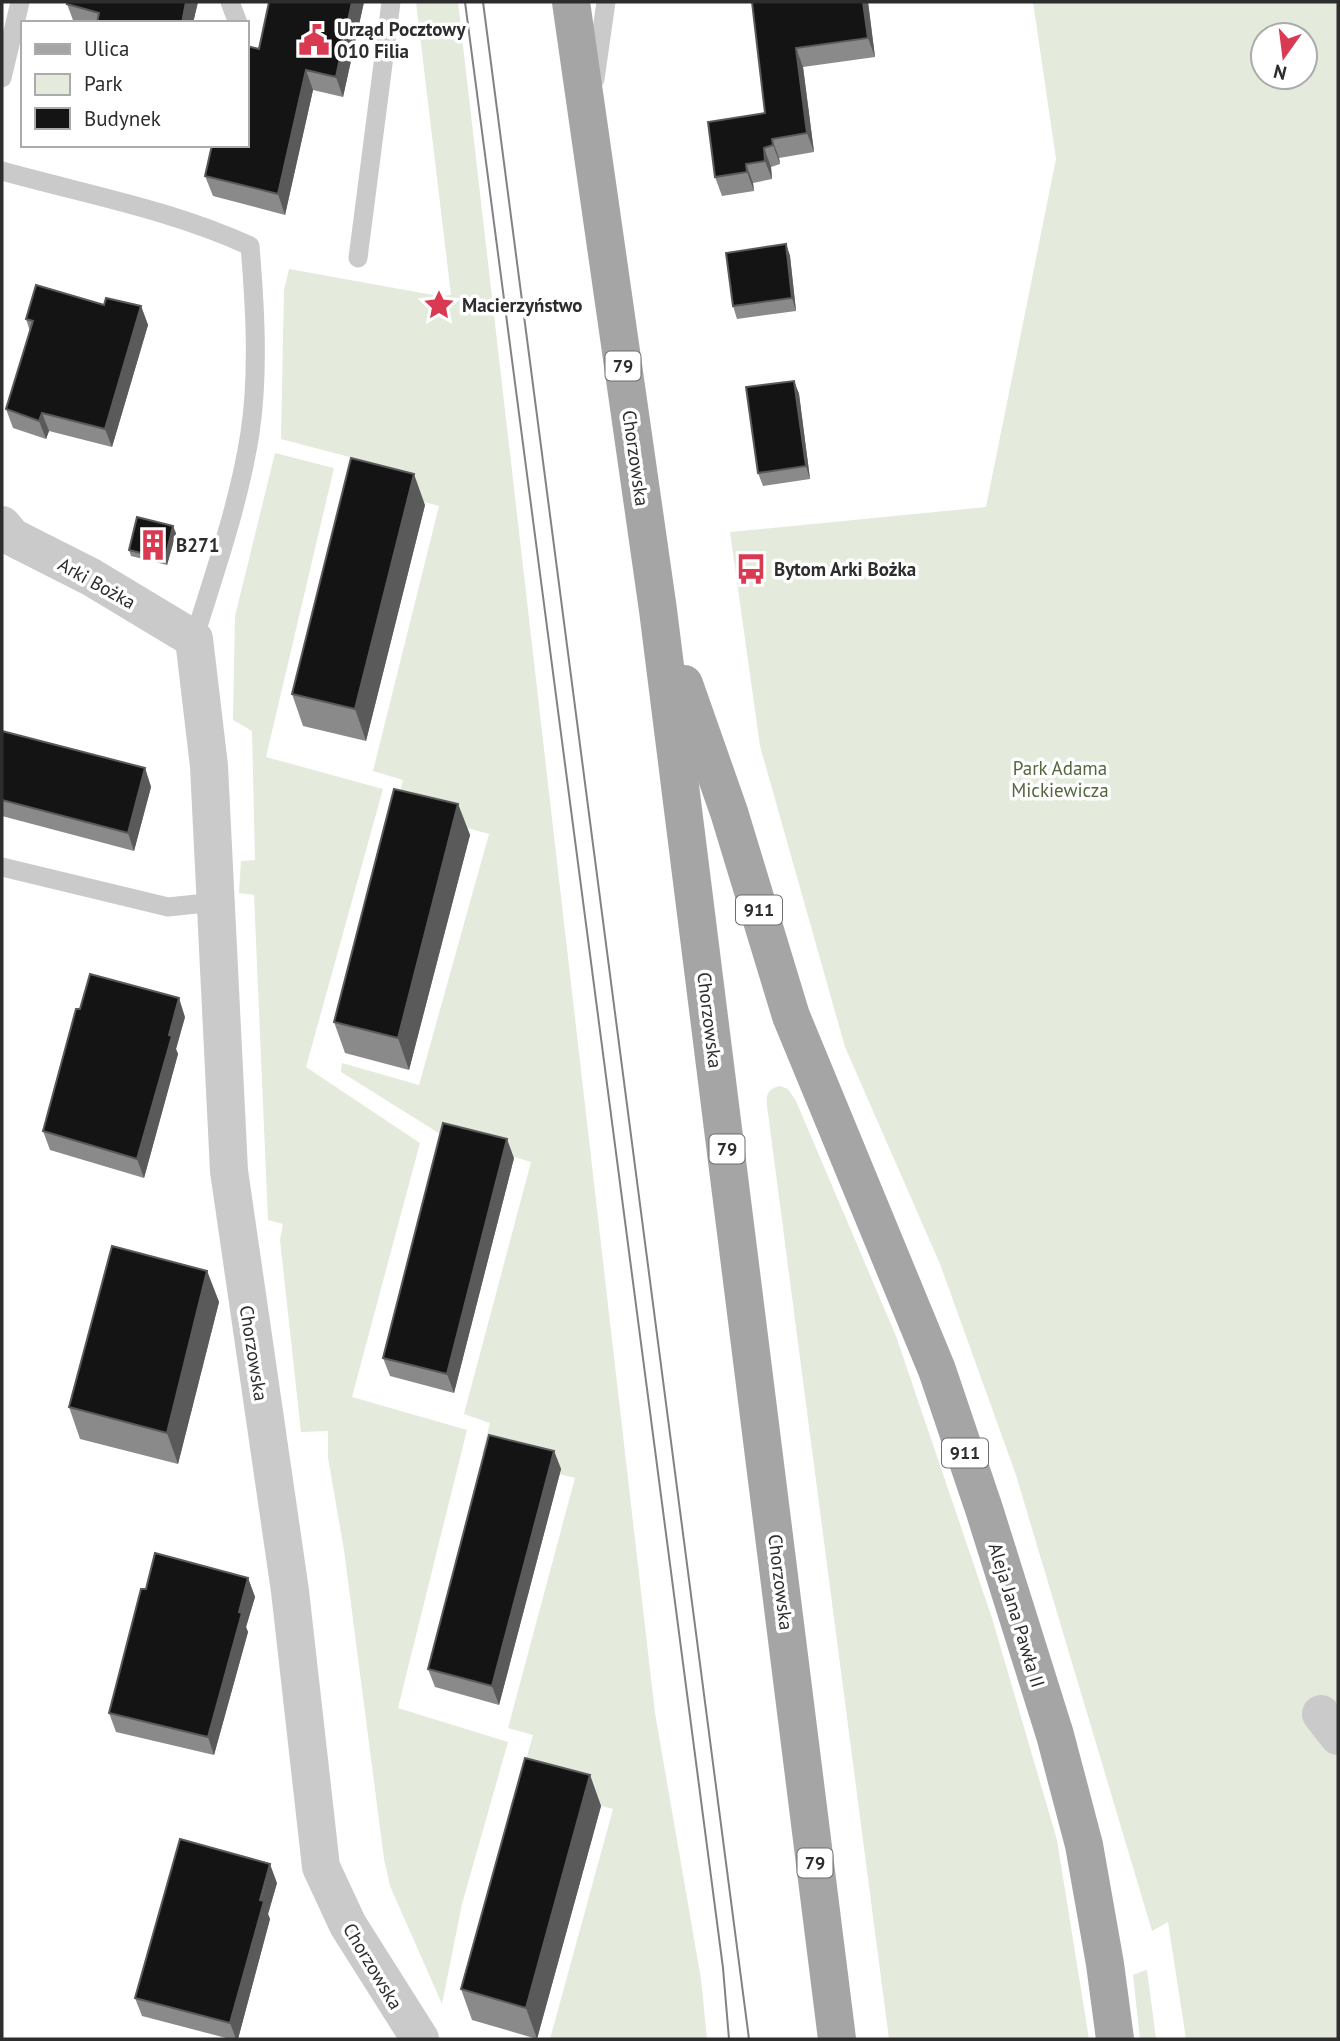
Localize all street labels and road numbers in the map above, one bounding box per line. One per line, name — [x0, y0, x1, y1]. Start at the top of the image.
road number: 79 — [606, 352, 640, 380]
street label: Chorzowska — [617, 409, 655, 507]
street label: Arki Bożka — [54, 552, 140, 614]
road number: 911 — [736, 896, 782, 925]
street label: Chorzowska — [692, 971, 728, 1069]
road number: 79 — [710, 1134, 744, 1164]
street label: Chorzowska — [235, 1303, 273, 1403]
road number: 911 — [942, 1438, 988, 1468]
street label: Chorzowska — [763, 1533, 799, 1631]
street label: Aleja Jana Pawła II — [984, 1540, 1050, 1690]
road number: 79 — [798, 1849, 832, 1878]
street label: Chorzowska — [338, 1918, 408, 2014]

